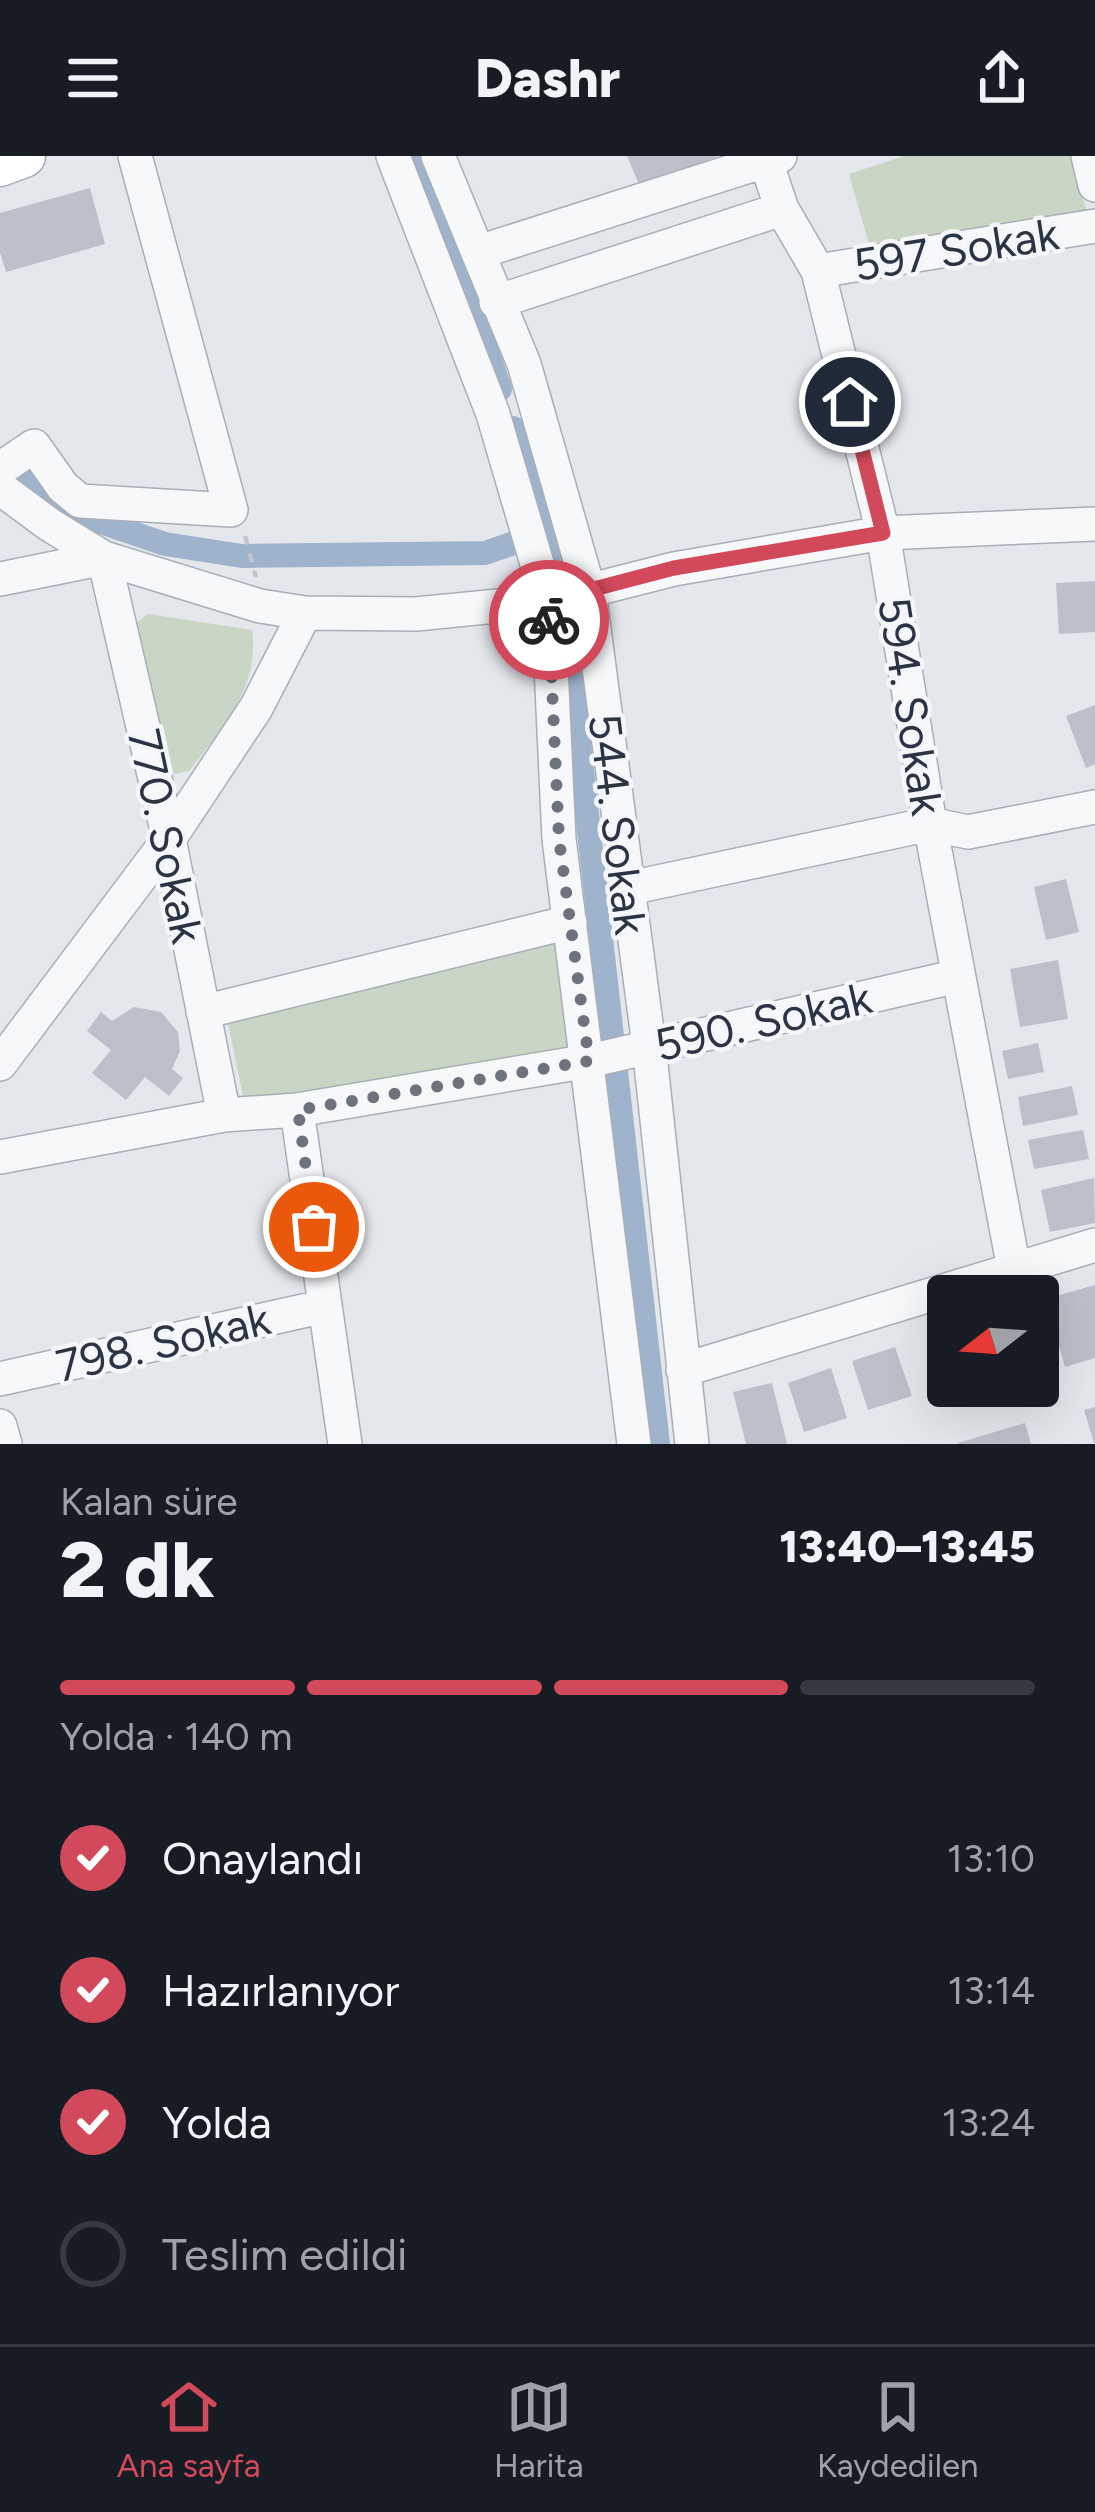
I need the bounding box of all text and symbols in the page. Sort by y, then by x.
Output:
icon: menu [60,45,126,111]
icon: share [969,45,1035,111]
text: Dashr [475,46,620,111]
street label: 597 Sokak [850,206,1062,292]
pin [799,351,901,453]
icon: home [817,369,883,435]
courier [489,560,609,680]
icon: bike [516,587,582,653]
street label: 594. Sokak [867,593,955,819]
street label: 544. Sokak [578,710,658,938]
street label: 770. Sokak [117,724,215,948]
street label: 590. Sokak [649,970,877,1072]
pin [263,1176,365,1278]
icon: bag [281,1194,347,1260]
north arrow [927,1275,1059,1407]
map controls [927,1275,1059,1407]
street label: 798. Sokak [51,1291,275,1393]
text: Kalan süre [60,1478,238,1525]
text: 13:40–13:45 [779,1519,1035,1573]
text: 2 dk [60,1523,215,1617]
text: Yolda · 140 m [60,1713,292,1760]
icon: check [60,1825,126,1891]
text: Onaylandı [162,1831,363,1885]
text: 13:10 [947,1835,1035,1882]
icon: check [60,1957,126,2023]
text: Hazırlanıyor [162,1963,399,2017]
text: 13:14 [947,1967,1035,2014]
icon: check [60,2089,126,2155]
text: Yolda [162,2095,272,2149]
text: 13:24 [942,2099,1035,2146]
text: Teslim edildi [162,2227,407,2281]
tab: Ana sayfa [117,2374,261,2485]
tab: Harita [494,2374,584,2485]
tab: Kaydedilen [817,2374,978,2485]

